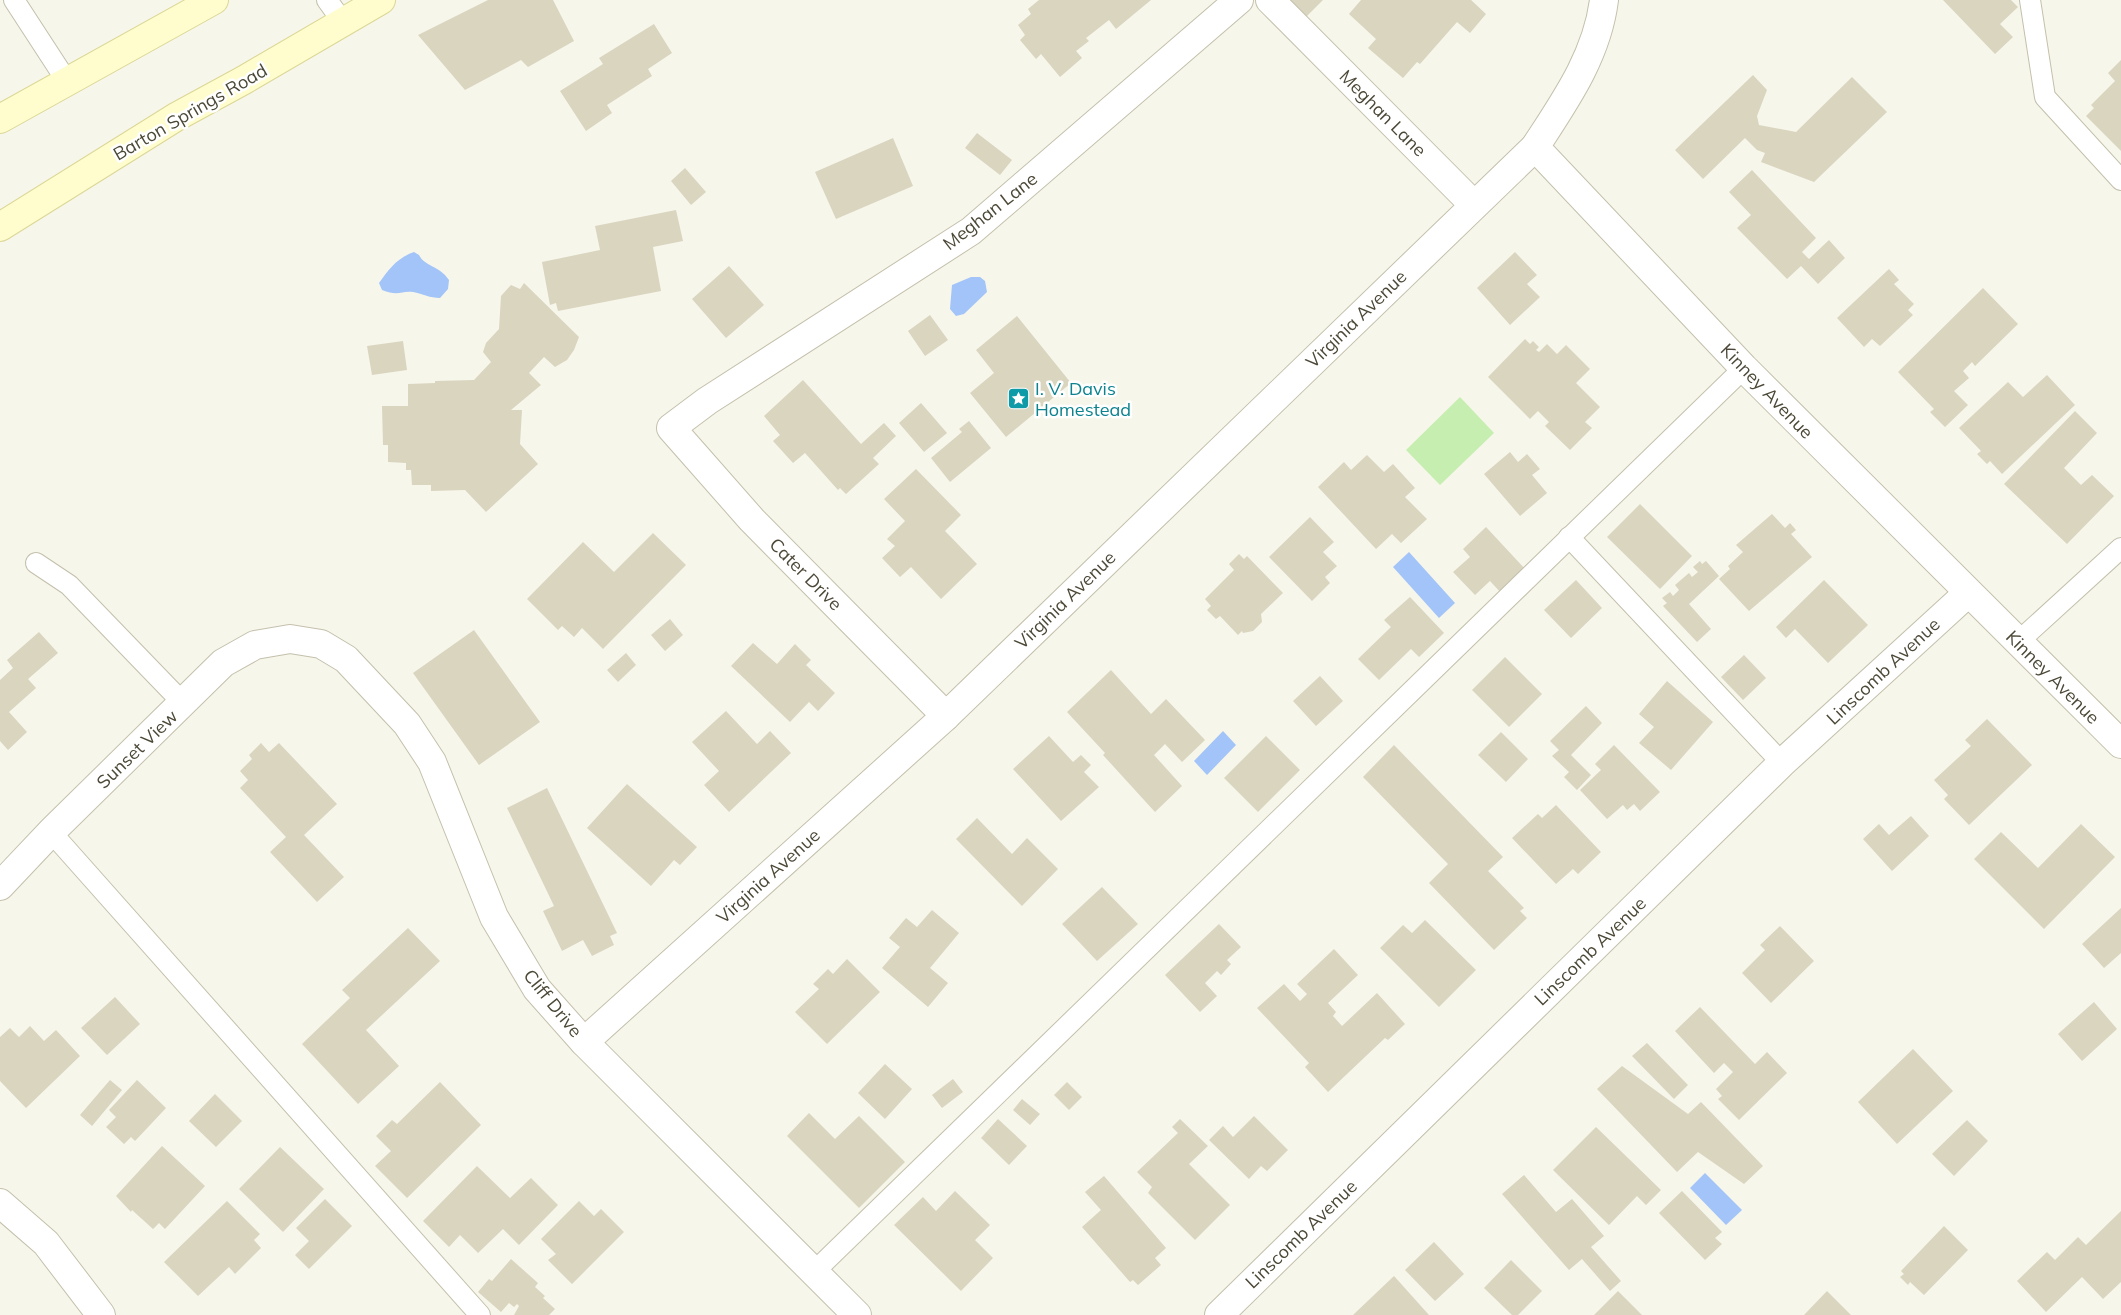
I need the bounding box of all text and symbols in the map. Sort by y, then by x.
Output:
street label: Barton Springs Road [109,59,271,165]
street label: Meghan Lane [1335,65,1431,161]
street label: Meghan Lane [938,167,1042,255]
street label: Virginia Avenue [1301,265,1411,373]
street label: Kinney Avenue [1716,339,1818,443]
place label: I. V. Davis Homestead [1035,377,1131,421]
place icon: I. V. Davis Homestead [1007,386,1031,410]
street label: Cater Drive [765,533,847,615]
street label: Virginia Avenue [1010,546,1120,654]
street label: Linscomb Avenue [1822,613,1944,729]
street label: Kinney Avenue [2001,625,2105,729]
street label: Sunset View [92,704,183,793]
street label: Virginia Avenue [711,823,825,929]
street label: Linscomb Avenue [1529,892,1651,1010]
street label: Cliff Drive [519,964,587,1042]
street label: Linscomb Avenue [1240,1175,1362,1293]

